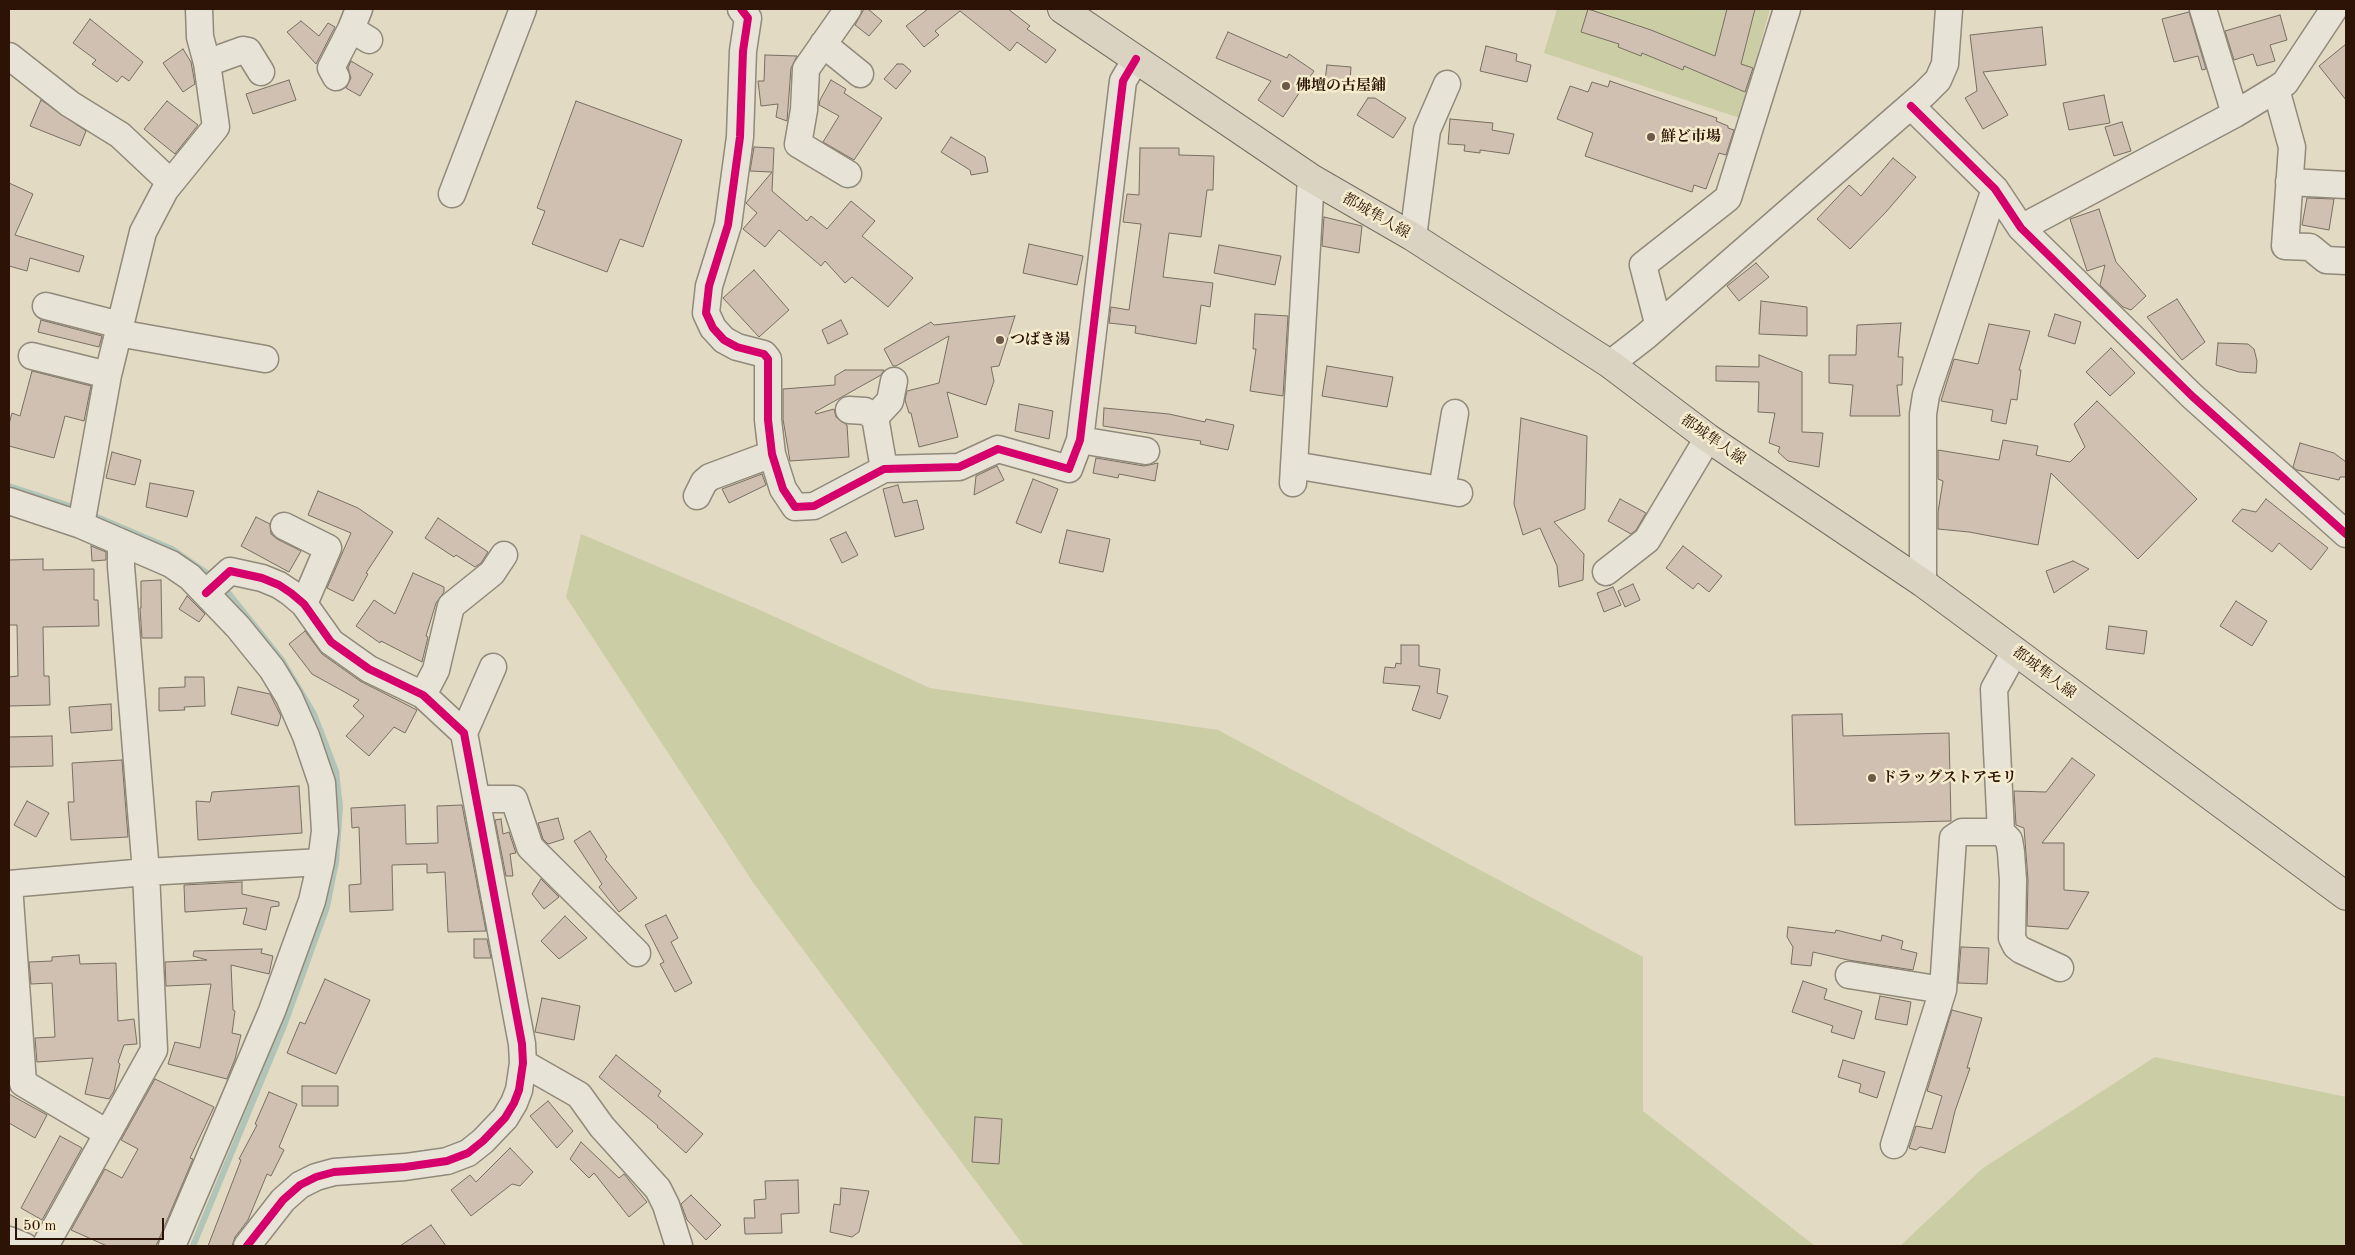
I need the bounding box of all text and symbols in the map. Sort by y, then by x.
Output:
place label: 佛壇の古屋鋪 [1296,77,1386,95]
marker: 佛壇の古屋鋪 [1280,80,1292,92]
place label: 鮮ど市場 [1661,128,1721,146]
marker: 鮮ど市場 [1645,131,1657,143]
street label: 都城隼人線 [1339,189,1413,243]
place label: つばき湯 [1010,331,1070,349]
marker: つばき湯 [994,334,1006,346]
street label: 都城隼人線 [1677,411,1749,469]
street label: 都城隼人線 [2009,643,2079,703]
place label: ドラッグストアモリ [1882,769,2017,787]
marker: ドラッグストアモリ [1866,772,1878,784]
scale bar [18,1208,166,1240]
text: 50 m [23,1219,57,1234]

